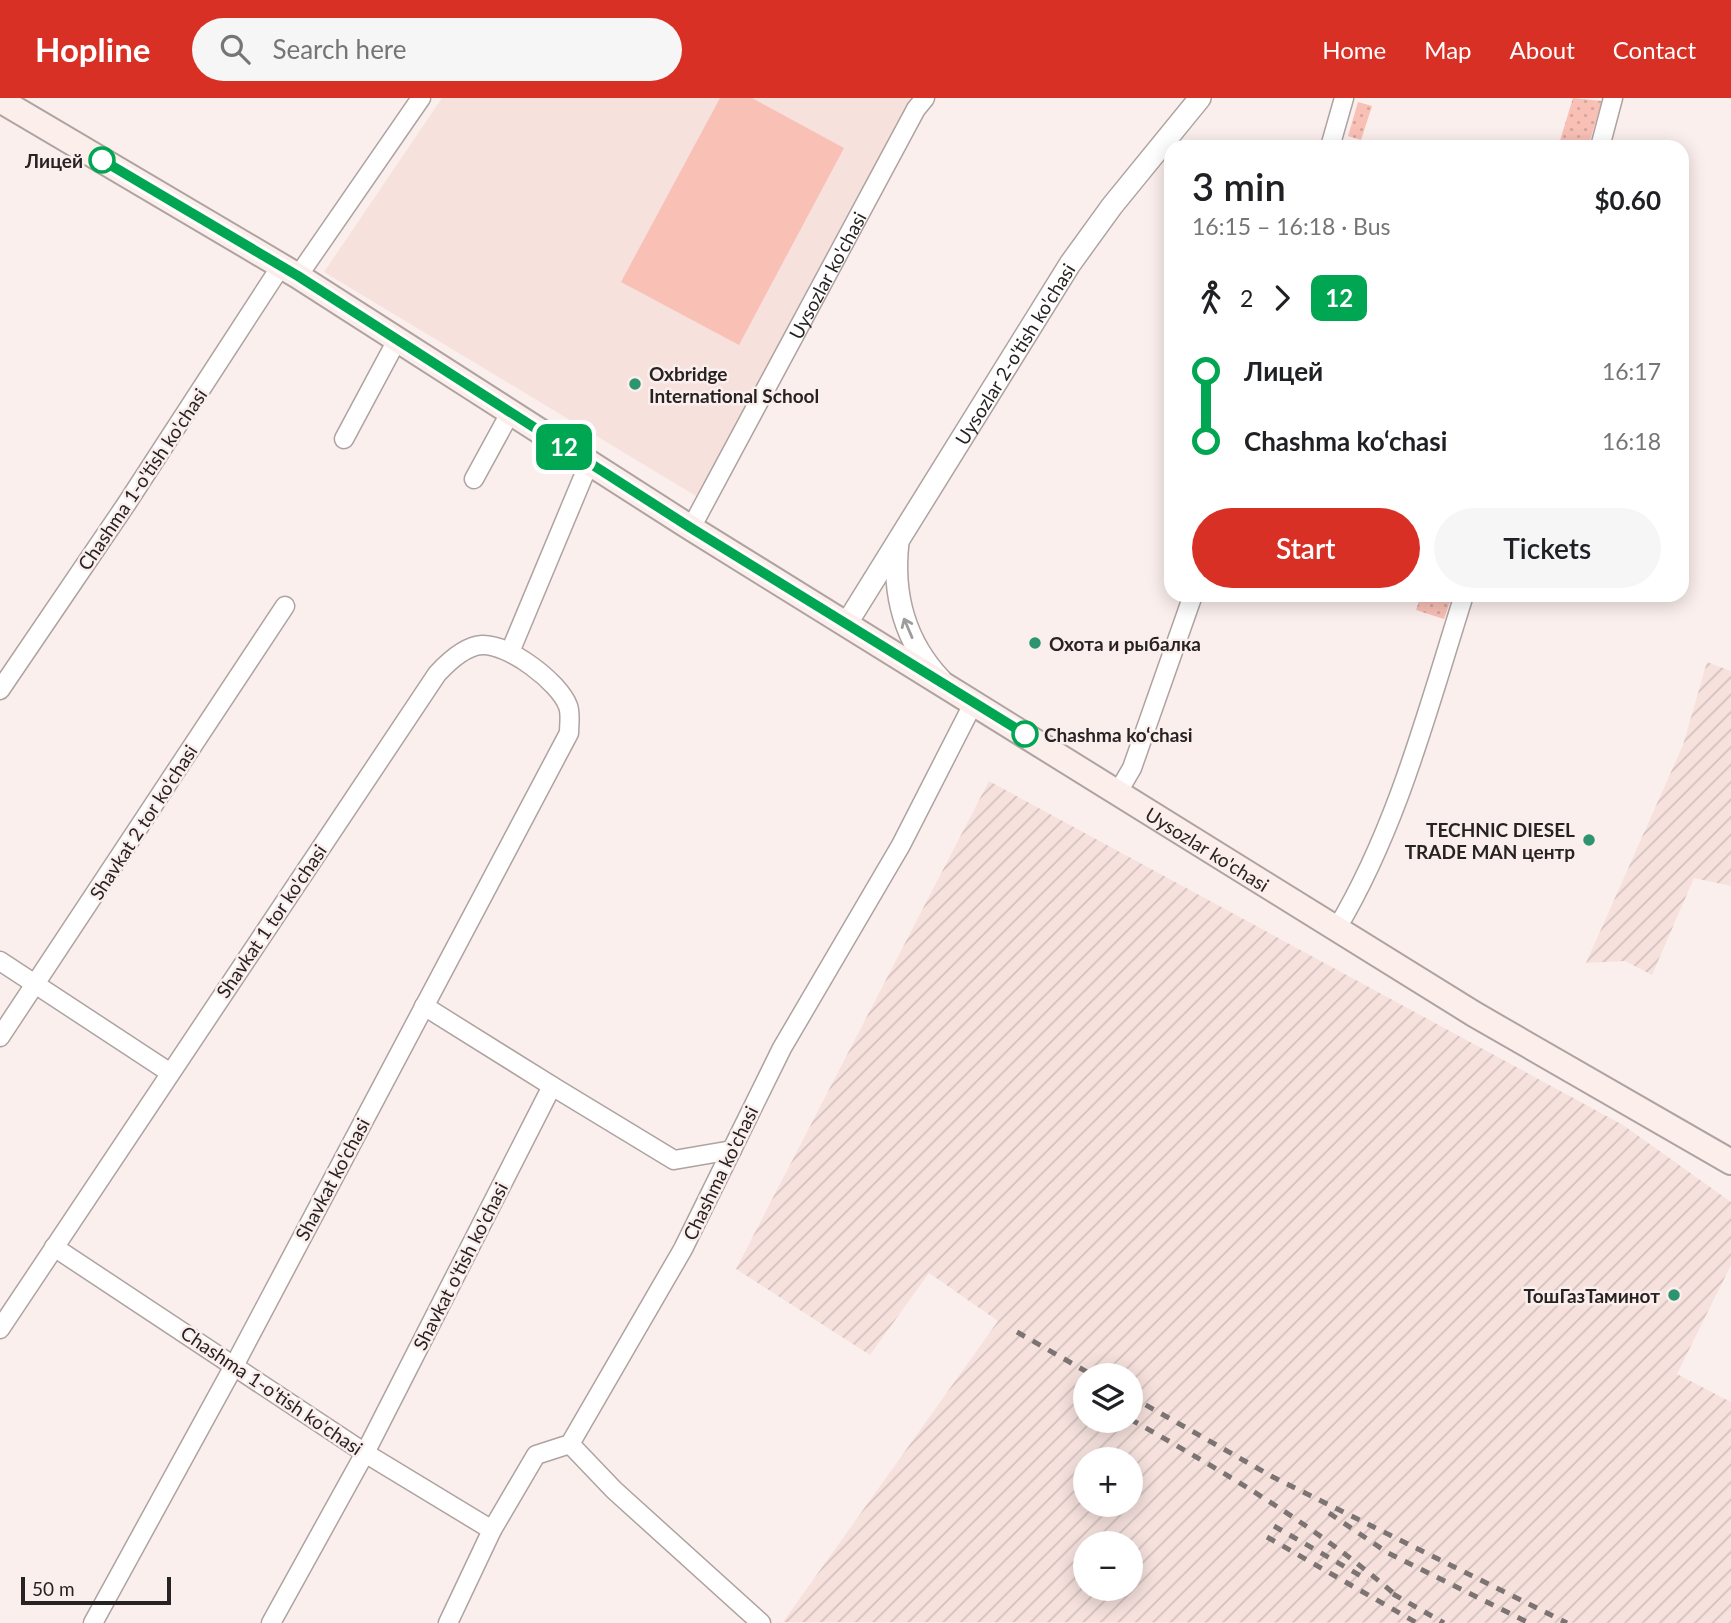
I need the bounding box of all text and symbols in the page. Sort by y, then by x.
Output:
search box [192,18,682,81]
text: Hopline [35,29,150,69]
icon: search [216,30,254,68]
text: Search here [272,33,407,65]
text: Home [1322,35,1386,64]
text: Map [1424,35,1472,64]
text: About [1510,35,1575,64]
text: Contact [1613,35,1696,64]
marker: Лицей [89,147,115,173]
place label: Лицей [24,149,83,172]
text: 3 min [1192,163,1286,209]
text: $0.60 [1595,184,1661,216]
street label: Uysozlar ko'chasi [783,208,870,343]
text: 16:15 – 16:18 · Bus [1192,212,1391,240]
street label: Uysozlar 2-o'tish ko'chasi [949,259,1079,449]
icon: walk [1192,279,1230,317]
icon: forward [1263,279,1301,317]
text: 12 [1325,283,1353,312]
text: 2 [1240,284,1253,312]
text: Лицей [1244,355,1323,387]
text: 16:17 [1602,357,1661,385]
place label: Oxbridge International School [649,362,819,407]
marker: Oxbridge International School [627,376,643,392]
street label: Chashma 1-o'tish ko'chasi [73,384,211,574]
line badge: 12 [532,424,596,470]
text: Chashma ko‘chasi [1244,425,1447,457]
text: 16:18 [1602,427,1661,455]
text: 12 [550,432,578,461]
button: Start [1192,508,1420,588]
button: Tickets [1434,508,1661,588]
one-way arrow [900,617,913,639]
place label: Охота и рыбалка [1049,632,1201,655]
marker: Охота и рыбалка [1027,635,1043,651]
marker: Chashma ko‘chasi [1012,721,1038,747]
place label: Chashma ko‘chasi [1044,723,1193,746]
street label: Shavkat 2 tor ko'chasi [84,740,202,904]
street label: Uysozlar ko'chasi [1142,802,1274,896]
place label: TECHNIC DIESEL TRADE MAN центр [1405,818,1575,863]
marker: TECHNIC DIESEL TRADE MAN центр [1581,832,1597,848]
street label: Shavkat 1 tor ko'chasi [211,840,331,1002]
street label: Chashma ko'chasi [678,1102,762,1244]
street label: Shavkat ko'chasi [290,1114,374,1244]
street label: Shavkat o'tish ko'chasi [408,1178,512,1354]
place label: ТошГазТаминот [1524,1284,1660,1307]
marker: ТошГазТаминот [1666,1287,1682,1303]
street label: Chashma 1-o'tish ko'chasi [177,1321,367,1459]
map controls [1073,1363,1143,1601]
button: layers [1073,1363,1143,1433]
button: + [1073,1447,1143,1517]
button: − [1073,1531,1143,1601]
scale bar [21,1574,172,1606]
text: 50 m [32,1577,75,1600]

